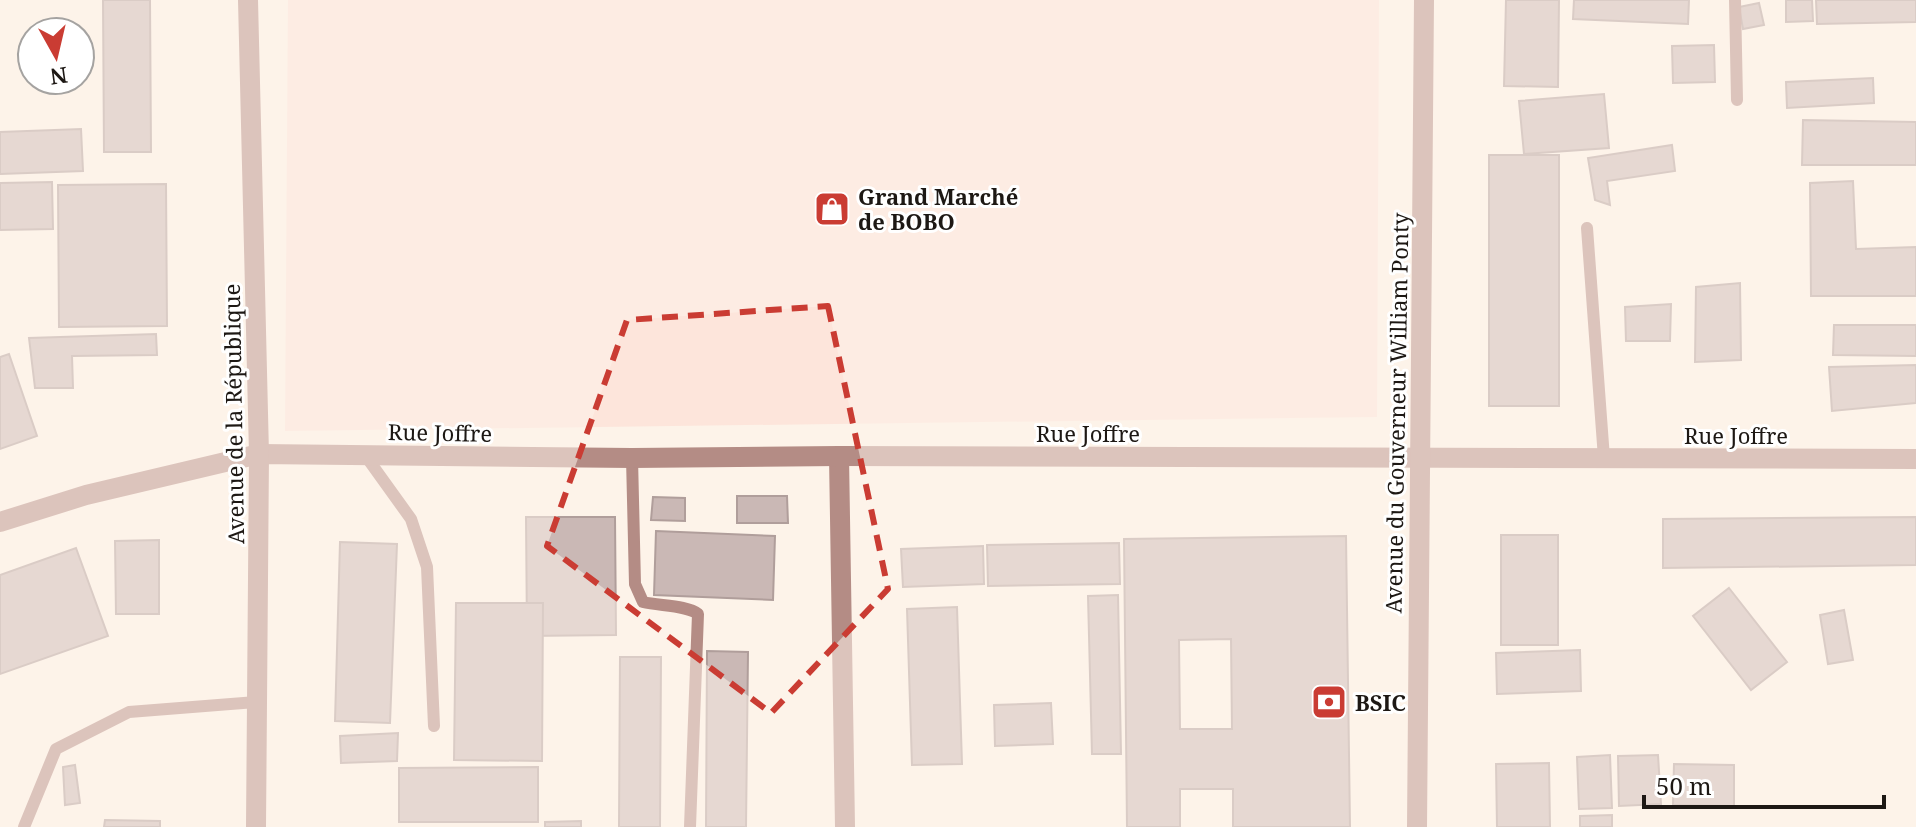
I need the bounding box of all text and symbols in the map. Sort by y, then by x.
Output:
north arrow [16,16,96,96]
text: N [48,61,70,93]
place label: Grand Marché de BOBO [858,181,1018,236]
shop icon: Grand Marché de BOBO [813,190,851,228]
street label: Avenue du Gouverneur William Ponty [1378,212,1415,614]
street label: Avenue de la République [216,283,250,545]
street label: Rue Joffre [388,416,492,448]
street label: Rue Joffre [1036,418,1140,448]
street label: Rue Joffre [1684,420,1788,450]
bank icon: BSIC [1310,683,1348,721]
place label: BSIC [1355,687,1406,717]
scale bar [1644,759,1884,809]
text: 50 m [1656,769,1712,802]

